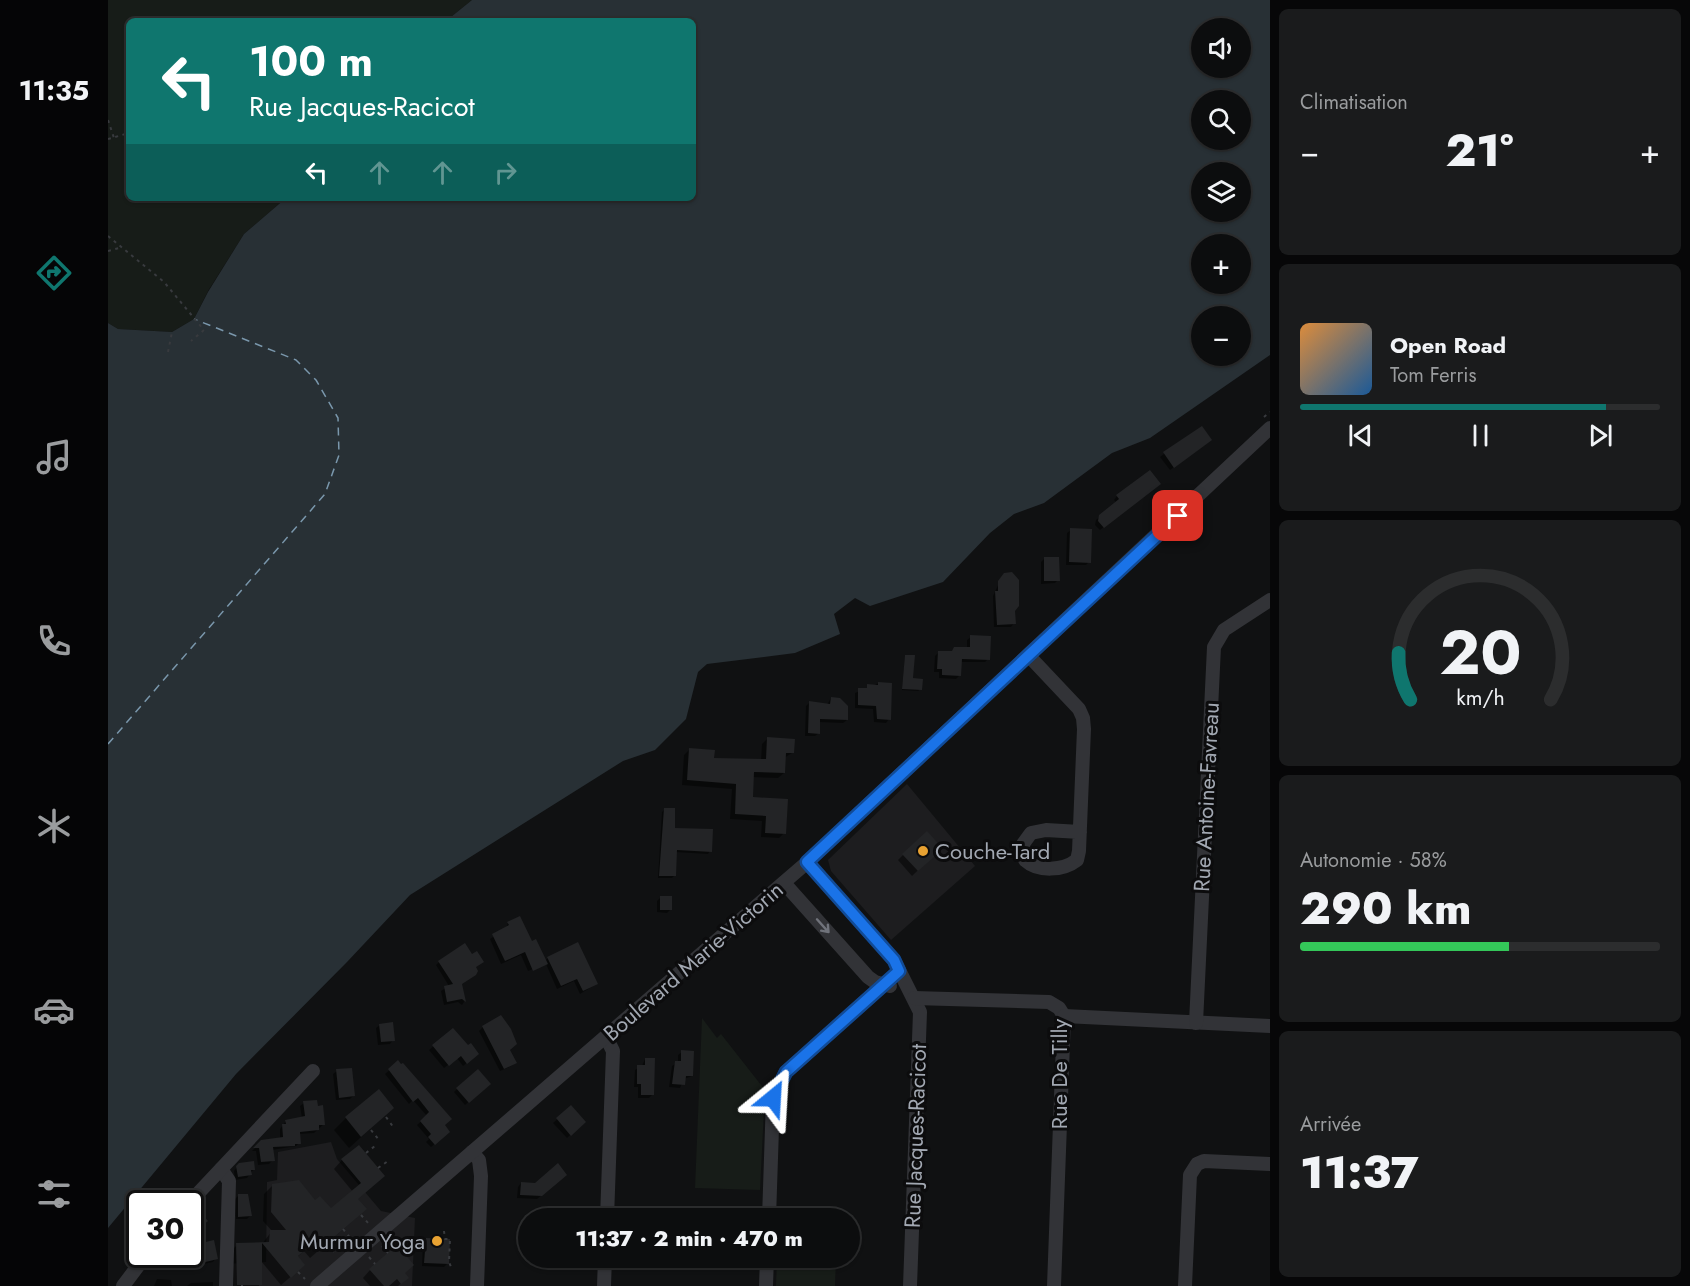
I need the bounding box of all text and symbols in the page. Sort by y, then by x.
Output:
map controls [1191,18,1251,366]
button: sound [1191,18,1251,78]
text: 100 m [249,31,373,92]
icon: left [150,42,228,120]
text: 11:35 [19,71,89,110]
text: Rue Jacques-Racicot [249,87,475,126]
text: Climatisation [1300,88,1408,117]
button: search [1191,90,1251,150]
text: 21° [1446,118,1514,183]
text: − [1300,128,1319,175]
text: + [1640,128,1660,175]
icon: left [300,156,333,189]
icon: ahead [363,156,396,189]
icon: ahead [426,156,459,189]
icon: right [489,156,522,189]
button: layers [1191,162,1251,222]
button: + [1191,234,1251,294]
icon: directions [33,252,75,294]
button: − [1191,306,1251,366]
text: Open Road [1390,329,1506,361]
text: Tom Ferris [1390,361,1477,390]
icon: previous [1344,419,1377,452]
icon: pause [1464,419,1497,452]
icon: next [1584,419,1617,452]
icon: music [33,436,75,478]
pin [1152,490,1203,541]
icon: arrive [1161,499,1194,532]
text: 20 [1439,607,1521,697]
icon: phone [33,620,75,662]
text: km/h [1456,682,1504,713]
street label: Rue Antoine-Favreau [1185,702,1227,892]
icon: climate [33,805,75,847]
place label: Couche-Tard [935,835,1050,867]
marker: Couche-Tard [916,844,930,858]
text: Autonomie · 58% [1300,846,1447,875]
street label: Boulevard Marie-Victorin [596,874,790,1048]
text: 290 km [1300,876,1471,941]
one-way arrow [816,918,830,933]
icon: car [33,989,75,1031]
street label: Rue De Tilly [1043,1018,1075,1129]
street label: Rue Jacques-Racicot [896,1043,934,1229]
position arrow [741,1066,805,1130]
text: Arrivée [1300,1110,1361,1139]
text: 11:37 [1300,1140,1419,1205]
icon: filters [33,1173,75,1215]
speed limit sign: 30 [126,1190,204,1268]
text: 11:37 · 2 min · 470 m [575,1222,803,1254]
place label: Murmur Yoga [300,1225,425,1257]
marker: Murmur Yoga [430,1234,444,1248]

